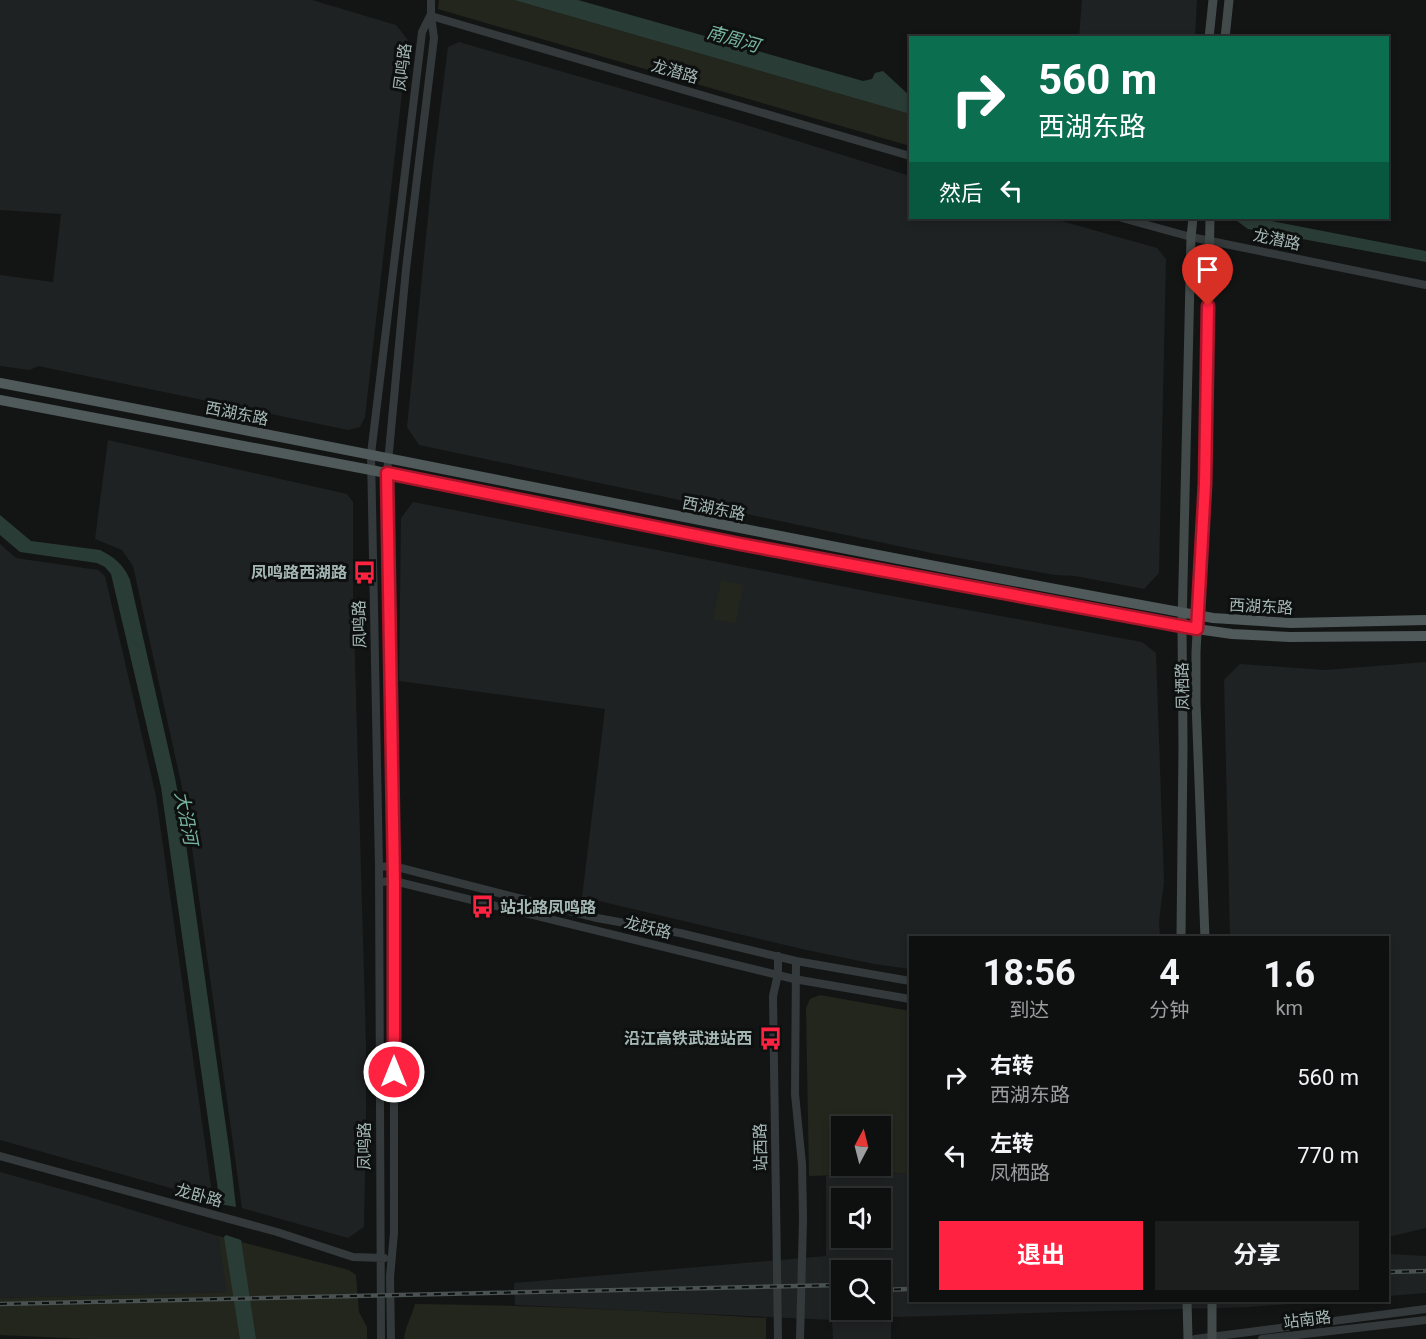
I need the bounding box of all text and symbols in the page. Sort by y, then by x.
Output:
water label: 南周河 [704,21,765,57]
street label: 凤鸣路 [390,42,415,92]
text: 560 m [1038,55,1157,104]
street label: 龙潜路 [649,56,701,87]
icon: right [939,60,1017,138]
text: 西湖东路 [1038,111,1146,143]
icon: left [995,174,1028,207]
text: 然后 [939,181,983,206]
street label: 龙潜路 [1251,225,1302,254]
pin [1182,244,1233,306]
icon: arrive [1191,253,1224,286]
street label: 西湖东路 [204,398,270,429]
street label: 西湖东路 [681,493,747,524]
bus stop icon: 凤鸣路西湖路 [352,559,378,585]
place label: 凤鸣路西湖路 [251,563,347,582]
street label: 西湖东路 [1229,595,1293,618]
street label: 凤鸣路 [350,600,369,648]
street label: 凤栖路 [1173,662,1192,710]
water label: 大沿河 [171,789,203,849]
bus stop icon: 站北路凤鸣路 [469,894,495,920]
place label: 站北路凤鸣路 [500,898,596,917]
street label: 龙跃路 [622,912,673,943]
text: 18:56 [983,952,1076,994]
text: 4 [1159,952,1180,994]
text: 1.6 [1263,954,1315,996]
text: km [1275,996,1303,1020]
text: 到达 [1009,998,1049,1022]
text: 分钟 [1149,998,1189,1022]
bus stop icon: 沿江高铁武进站西 [757,1025,783,1051]
place label: 沿江高铁武进站西 [624,1029,752,1048]
position arrow [362,1040,426,1104]
text: 右转 [990,1053,1034,1078]
icon: right [939,1061,972,1094]
text: 560 m [1297,1065,1359,1090]
text: 西湖东路 [990,1083,1070,1107]
north arrow [831,1116,891,1176]
map controls [831,1116,891,1320]
street label: 凤鸣路 [355,1122,374,1170]
street label: 站西路 [751,1123,770,1171]
text: 左转 [990,1131,1034,1156]
icon: left [939,1139,972,1172]
text: 770 m [1297,1143,1359,1168]
text: 凤栖路 [990,1161,1050,1185]
street label: 龙卧路 [173,1180,225,1211]
button: sound [831,1188,891,1248]
button: 退出 [939,1221,1143,1290]
button: 分享 [1155,1221,1359,1290]
button: search [831,1260,891,1320]
street label: 站南路 [1282,1307,1332,1332]

